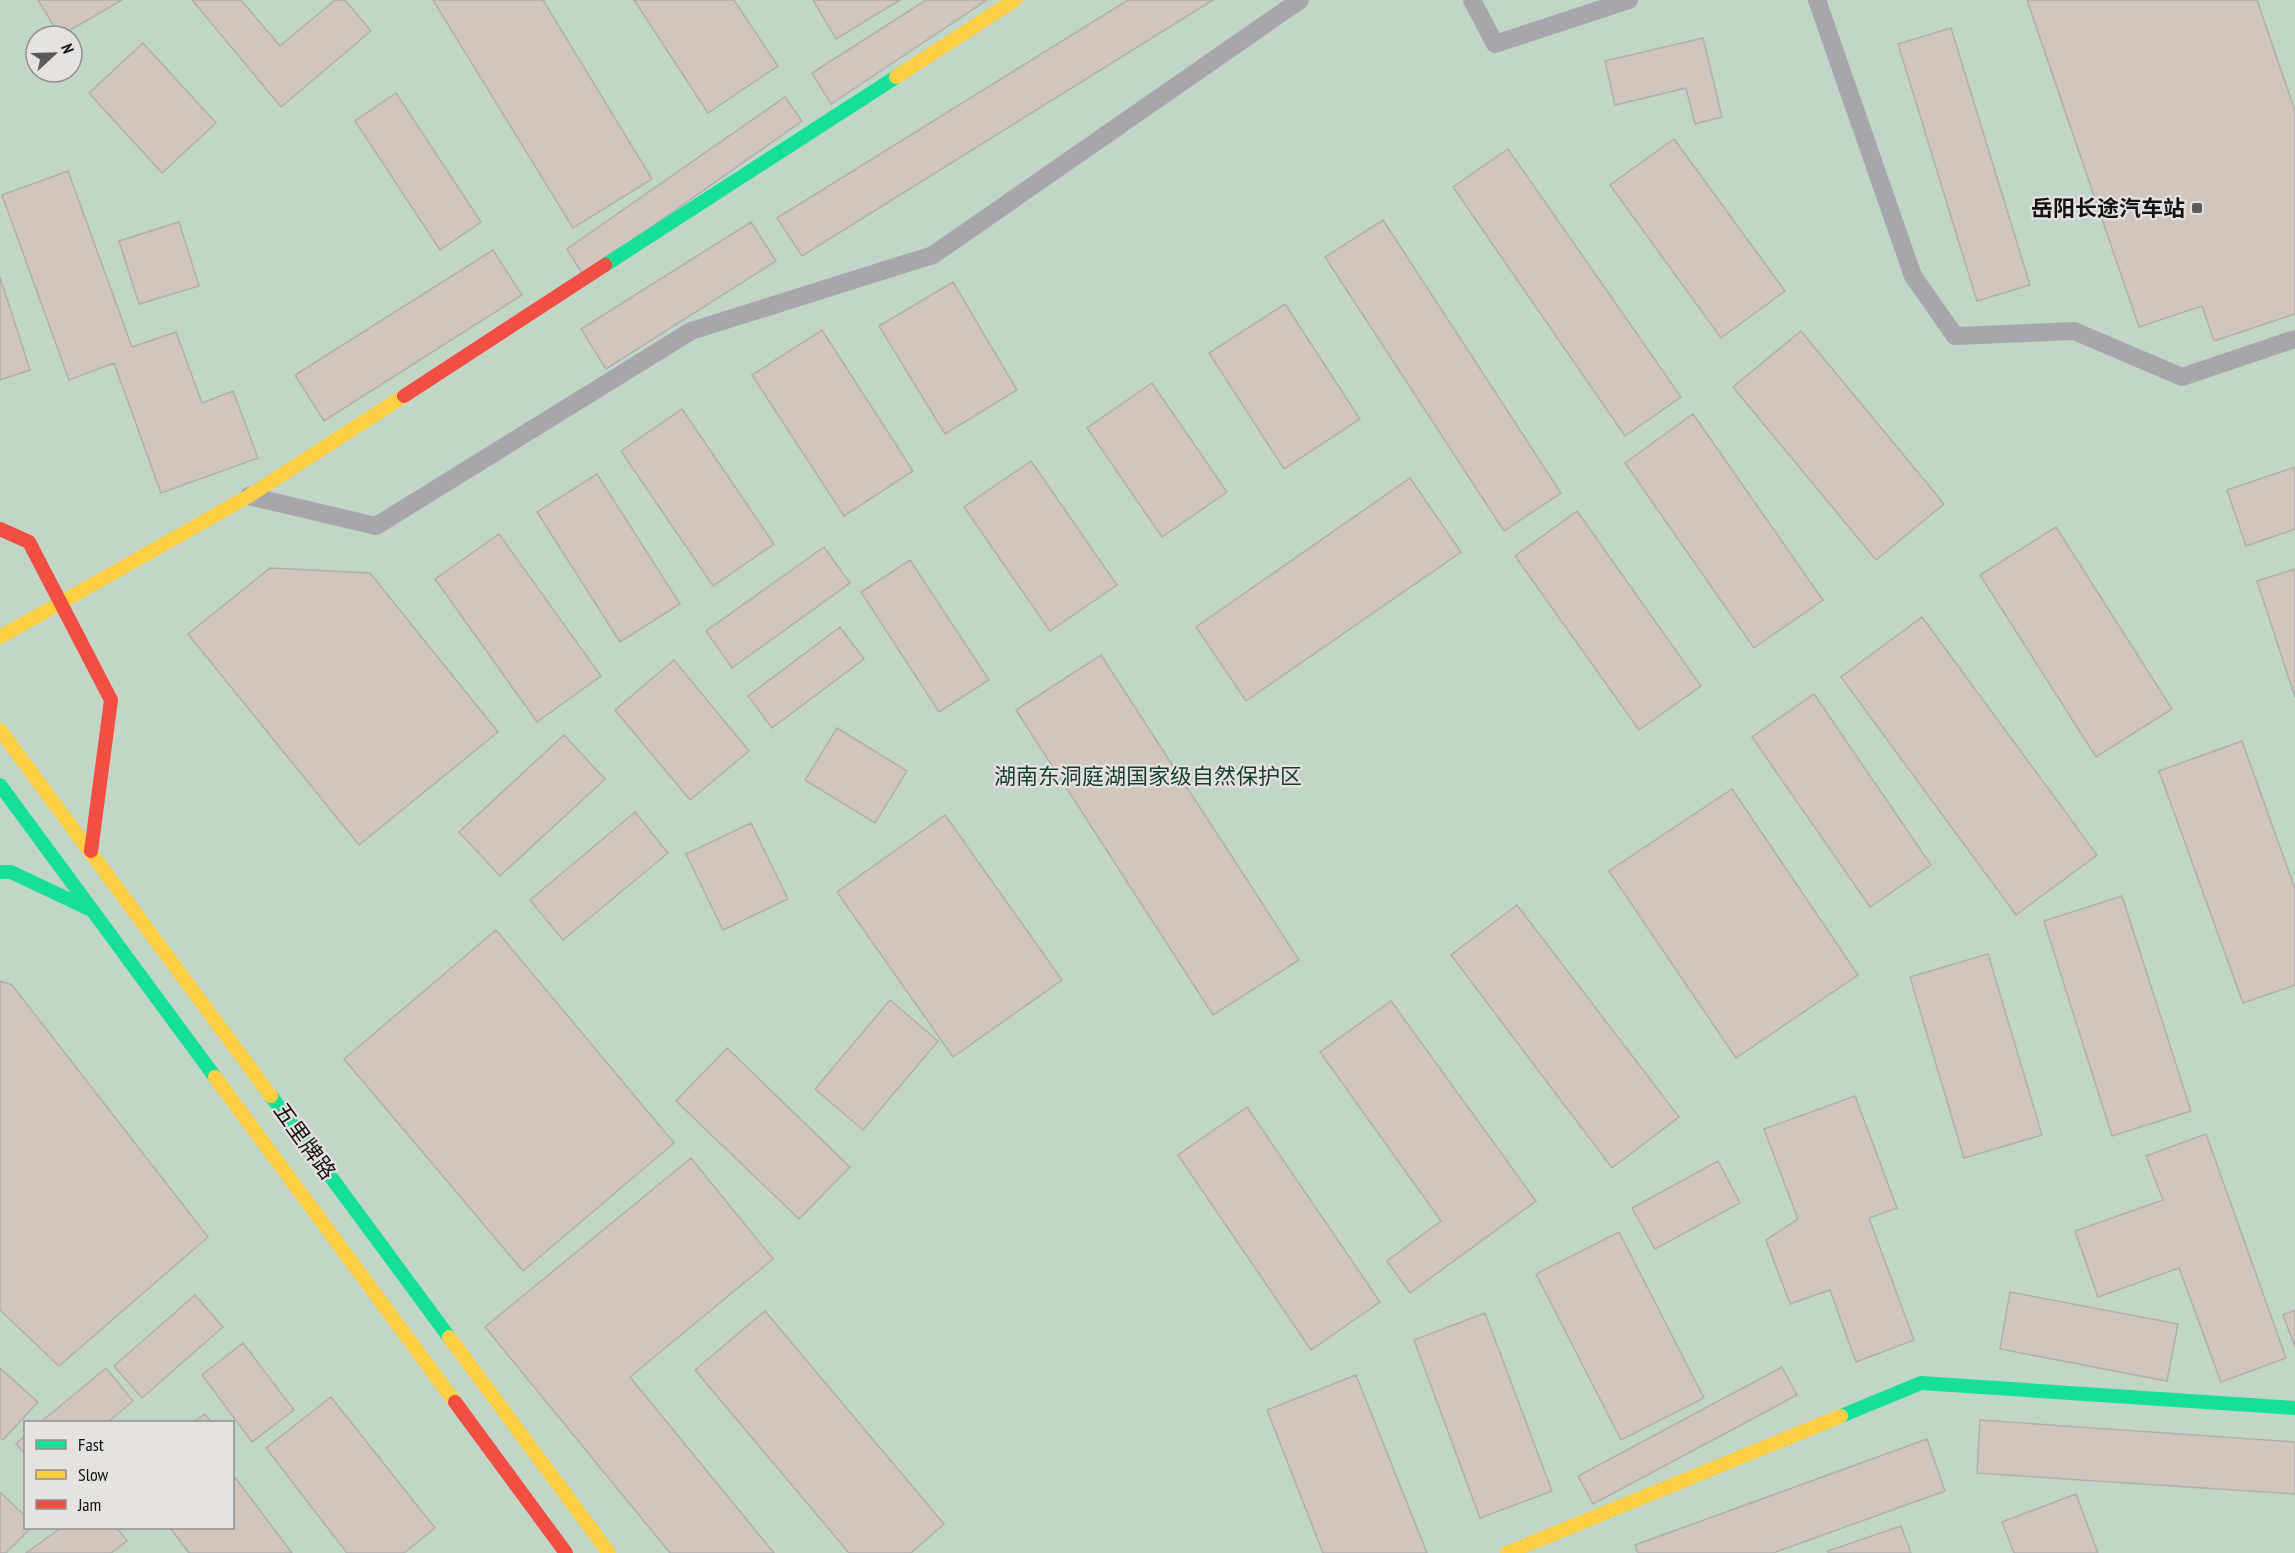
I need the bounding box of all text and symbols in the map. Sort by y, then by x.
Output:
north arrow [24,24,84,84]
text: N [57,41,79,56]
place label: 岳阳长途汽车站 [2031,194,2185,222]
marker: 岳阳长途汽车站 [2190,201,2204,215]
park label: 湖南东洞庭湖国家级自然保护区 [994,762,1302,790]
street label: 五里牌路 [268,1097,342,1185]
legend [24,1421,234,1529]
text: Fast [78,1433,104,1456]
text: Slow [78,1463,109,1486]
text: Jam [77,1493,101,1516]

